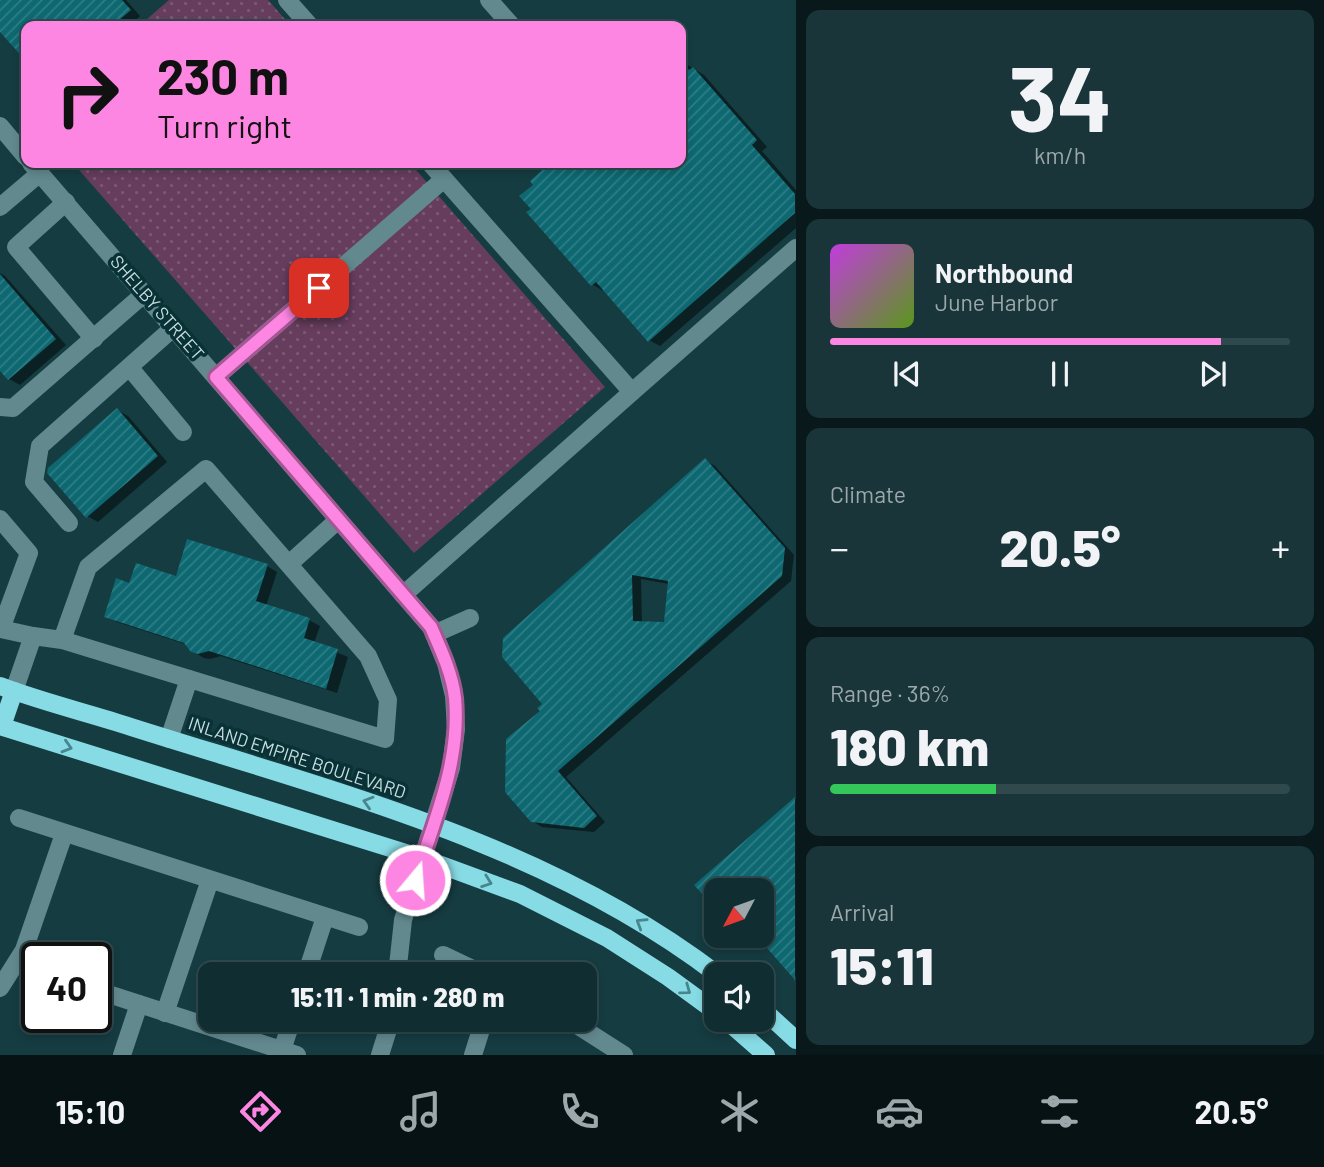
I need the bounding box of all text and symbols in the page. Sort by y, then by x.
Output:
text: 34 [1008,41,1112,150]
text: 230 m [157,46,289,105]
icon: right [42,49,133,140]
text: Turn right [157,106,292,144]
text: km/h [1034,141,1086,169]
street label: SHELBY STREET [106,250,209,364]
text: Northbound [935,257,1073,288]
pin [289,258,349,318]
icon: arrive [300,269,338,307]
text: June Harbor [935,288,1058,316]
icon: previous [888,355,926,393]
icon: pause [1041,355,1079,393]
icon: next [1194,355,1232,393]
text: Climate [830,480,906,508]
text: 20.5° [999,515,1121,577]
text: − [830,524,849,570]
text: + [1271,524,1290,570]
text: Range · 36% [830,679,950,707]
street label: INLAND EMPIRE BOULEVARD [186,711,409,803]
text: 180 km [830,714,989,776]
one-way arrow [61,738,73,753]
one-way arrow [363,795,375,810]
position arrow [378,843,452,917]
one-way arrow [480,873,492,887]
north arrow [704,878,774,948]
map controls [704,878,774,1032]
text: Arrival [830,898,894,926]
one-way arrow [636,919,649,932]
text: 15:11 [830,933,934,995]
speed limit sign: 40 [21,942,112,1033]
button: sound [704,962,774,1032]
text: 15:11 · 1 min · 280 m [291,981,504,1012]
one-way arrow [678,982,690,994]
icon: directions [236,1087,285,1136]
icon: music [396,1087,445,1136]
icon: phone [555,1087,604,1136]
icon: climate [715,1087,764,1136]
icon: car [875,1087,924,1136]
icon: filters [1035,1087,1084,1136]
text: 15:10 [55,1092,125,1130]
text: 20.5° [1194,1092,1269,1130]

